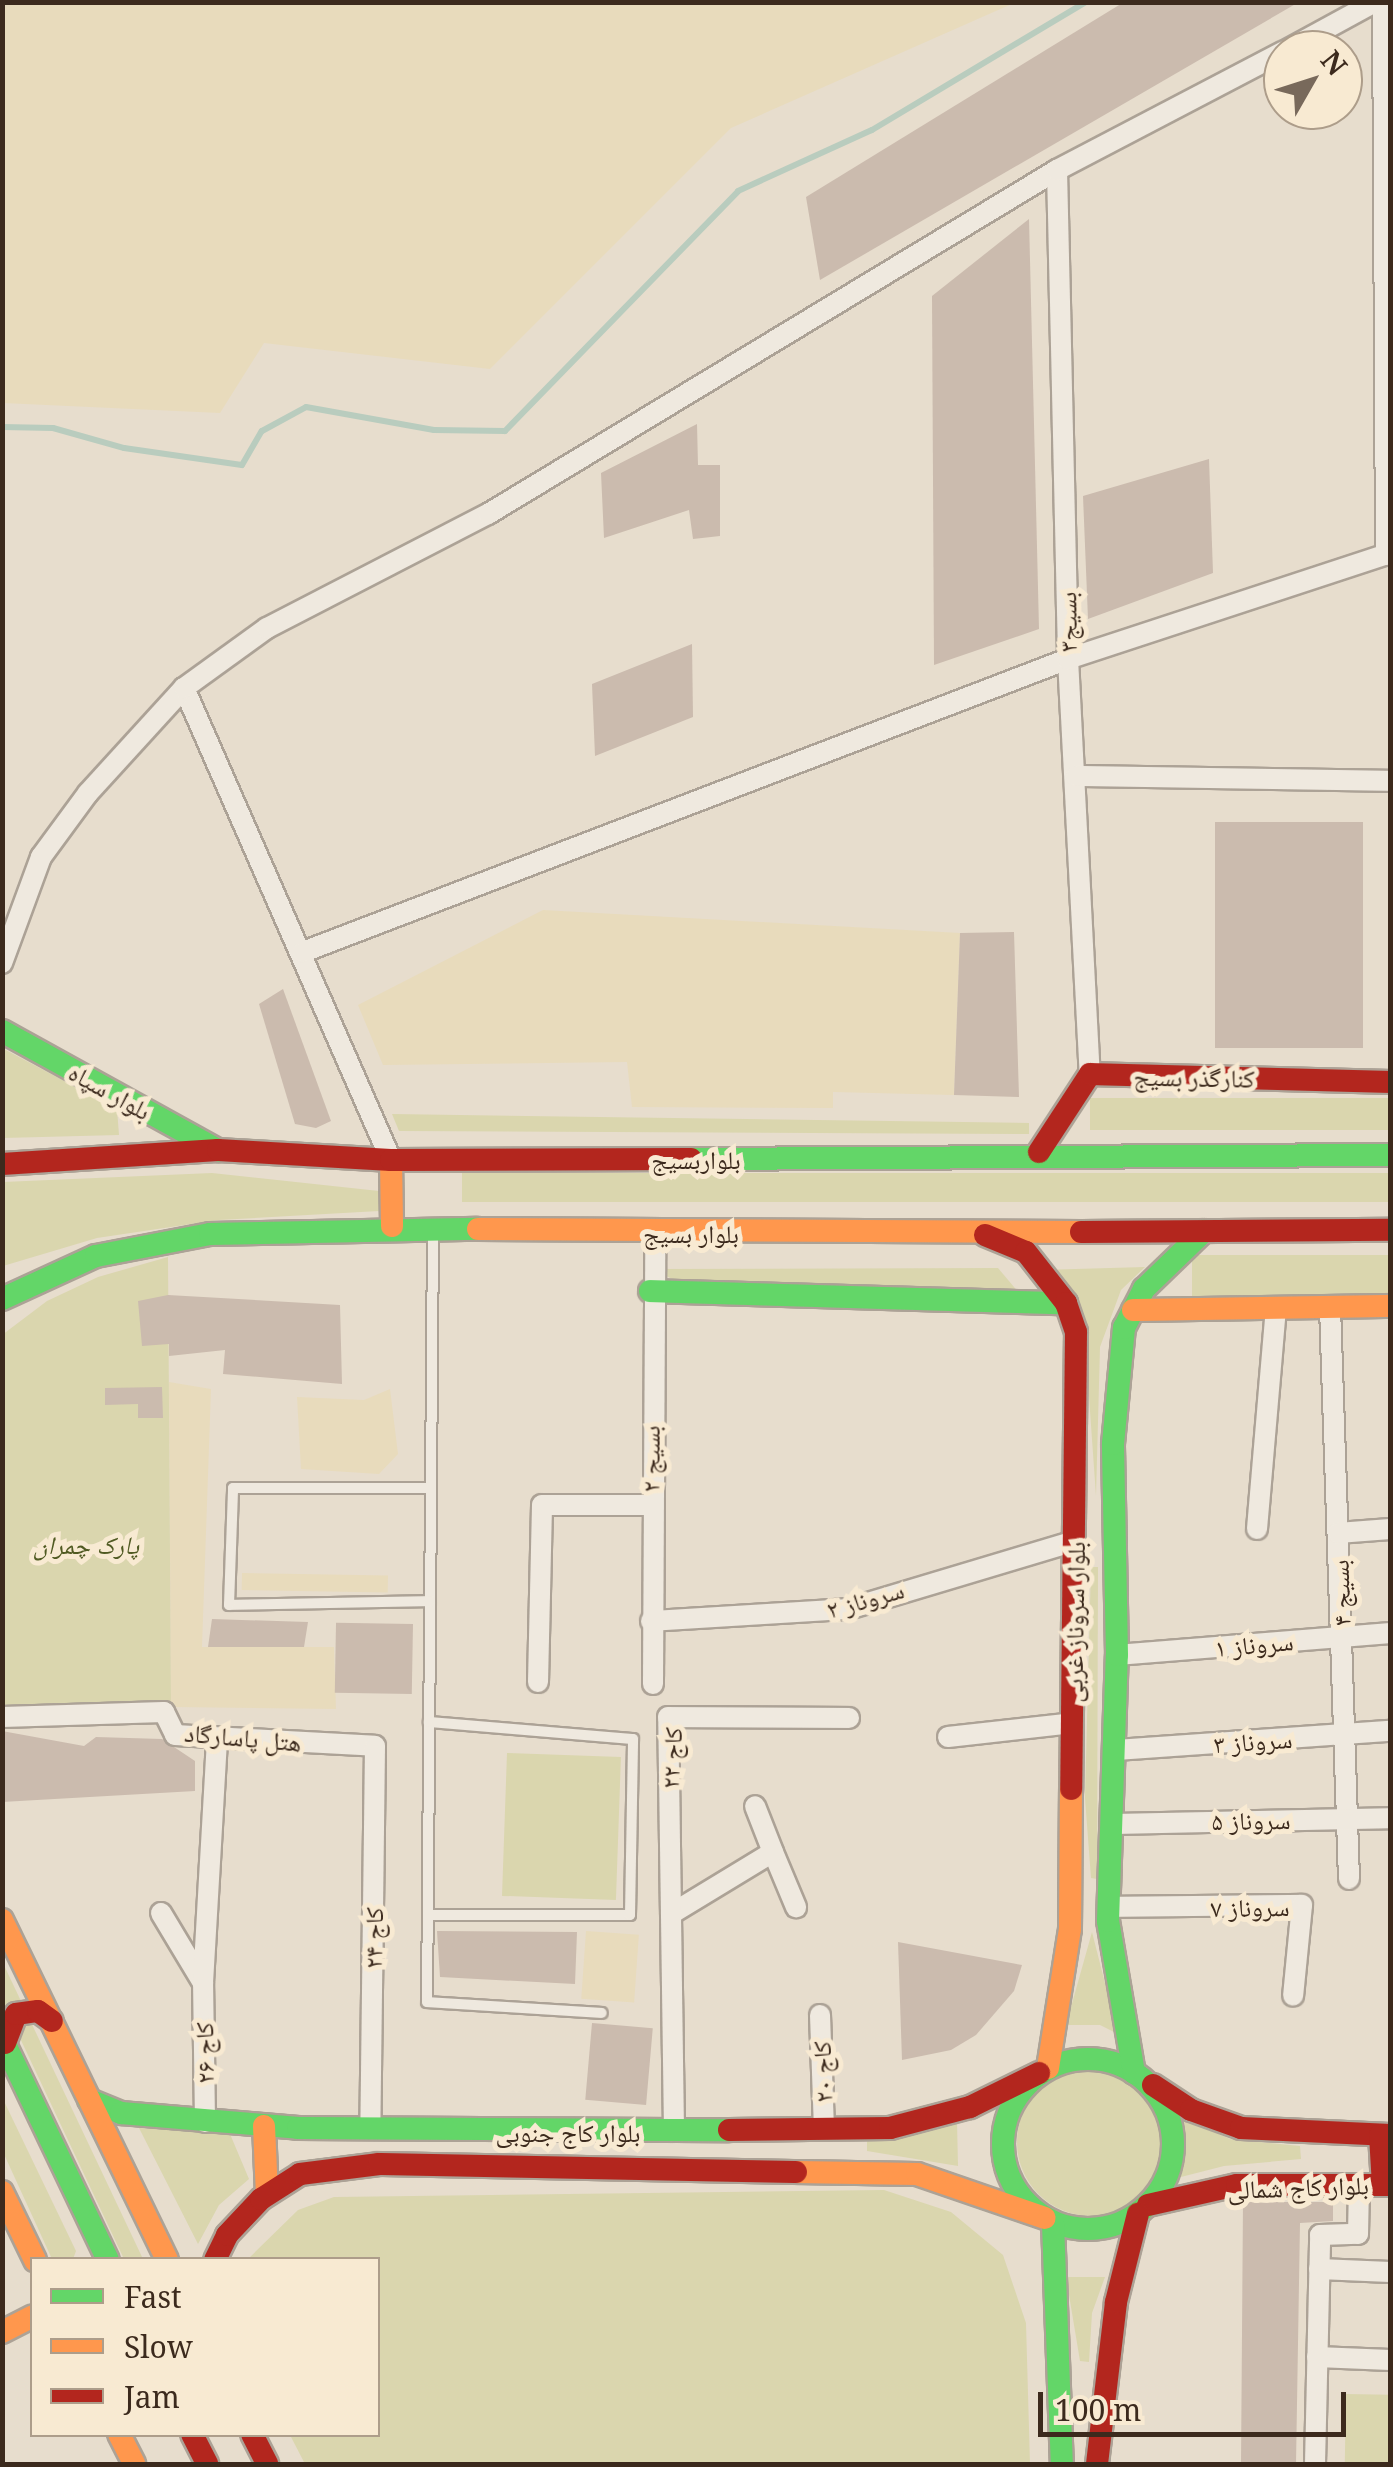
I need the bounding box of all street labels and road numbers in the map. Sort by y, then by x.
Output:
street label: بسیج۳ [1051,592,1083,652]
street label: بلوار سپاه [64,1056,156,1126]
street label: کنارگذر بسیج [1133,1061,1255,1093]
street label: بلواربسیج [651,1144,741,1174]
street label: بلوار بسیج [643,1218,739,1248]
street label: بسیج ۲ [635,1426,665,1492]
street label: بلوار سروناز غربی [1058,1541,1090,1703]
street label: بسیج ۴ [1324,1559,1356,1627]
street label: سروناز ۲ [823,1574,907,1624]
street label: سروناز ۱ [1213,1626,1295,1662]
street label: هتل پاسارگاد [183,1717,303,1757]
street label: سروناز ۳ [1213,1723,1293,1759]
street label: کاج ۲۲ [654,1726,688,1790]
street label: سروناز ۵ [1211,1804,1291,1836]
street label: سروناز ۷ [1210,1891,1290,1923]
street label: کاج ۲۴ [357,1907,389,1969]
street label: کاج ۲۶ [188,2022,220,2084]
street label: کاج ۲۰ [806,2041,838,2103]
street label: بلوار کاج جنوبی [496,2117,640,2147]
street label: بلوار کاج شمالی [1227,2170,1369,2204]

